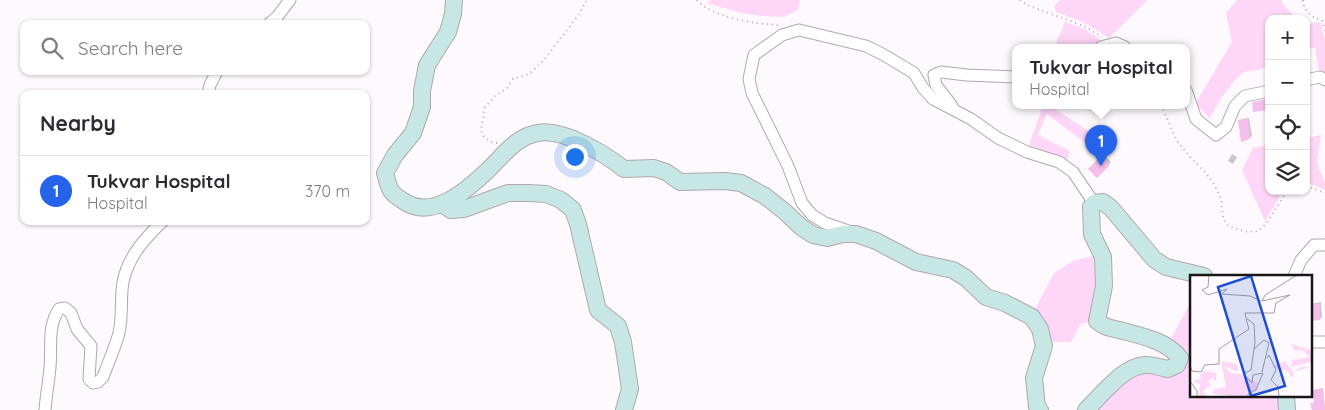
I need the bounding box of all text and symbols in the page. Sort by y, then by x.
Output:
map controls [1265,15,1310,195]
button: + [1265,15,1310,60]
search box [20,20,370,75]
icon: search [38,34,66,62]
text: Search here [78,36,183,60]
popup [1012,44,1190,109]
text: Tukvar Hospital [1029,55,1173,79]
button: − [1265,60,1310,105]
text: Hospital [1029,79,1090,99]
button: locate [1265,105,1310,150]
text: Nearby [40,110,116,136]
pin: 1 [1085,125,1117,166]
your location [562,144,588,170]
button: layers [1265,150,1310,195]
text: Tukvar Hospital [87,169,231,193]
text: 1 [53,181,59,201]
text: 370 m [305,181,350,201]
text: Hospital [87,193,148,213]
inset map [1190,275,1312,398]

